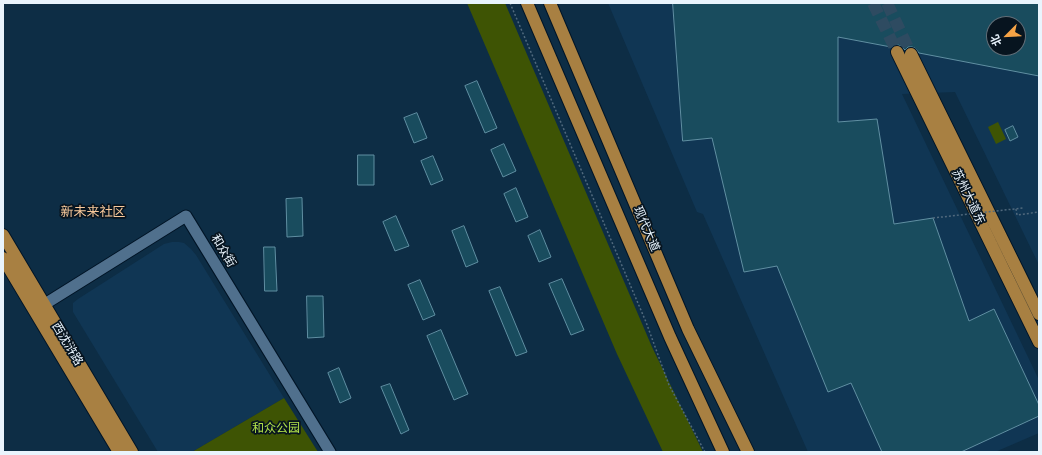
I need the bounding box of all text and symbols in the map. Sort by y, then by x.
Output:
north arrow [986,16,1026,56]
text: 北 [988,33,1004,48]
street label: 苏州大道东 [948,167,988,227]
district label: 新未来社区 [61,204,125,220]
street label: 现代大道 [630,204,662,254]
street label: 和众街 [208,232,238,270]
street label: 西沈浒路 [48,320,86,368]
park label: 和众公园 [252,422,300,436]

